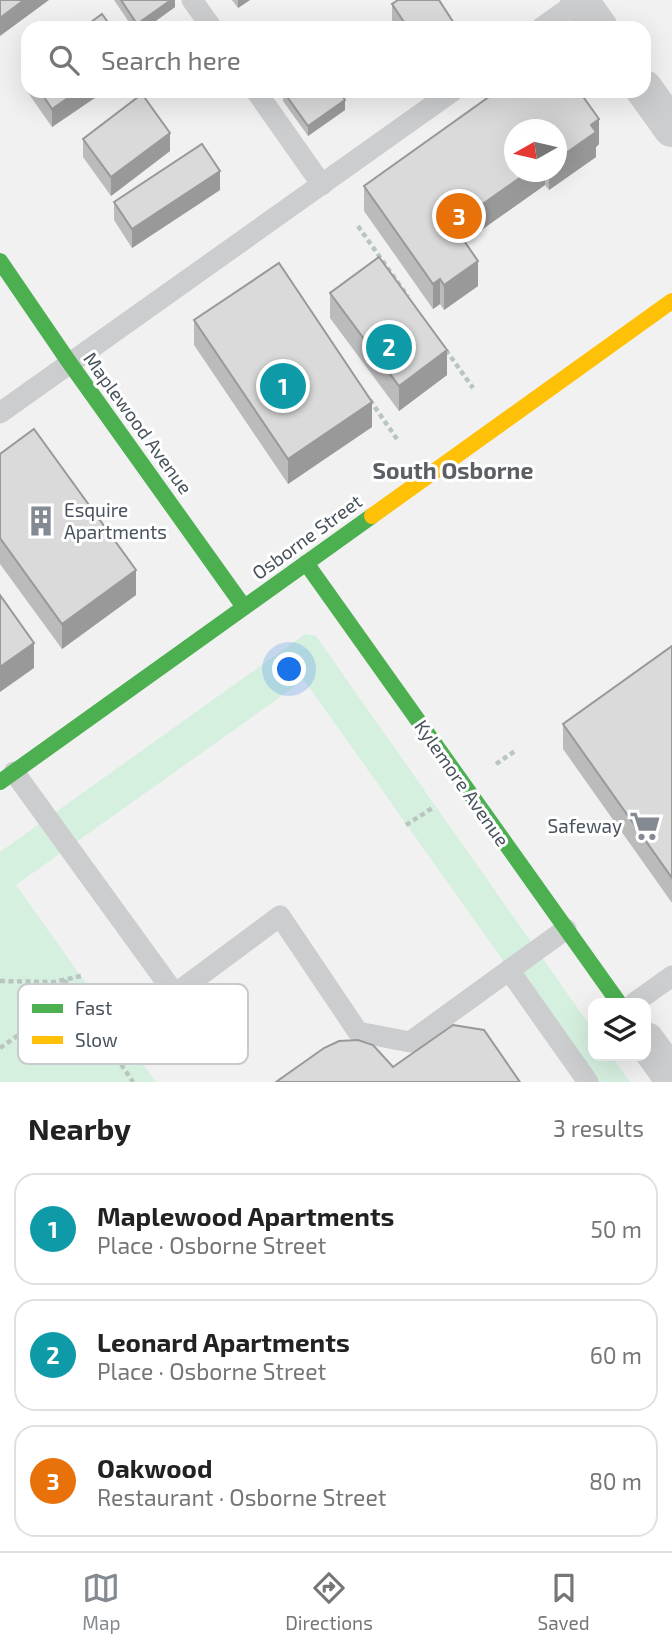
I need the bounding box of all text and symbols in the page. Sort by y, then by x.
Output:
search box [21,21,651,98]
icon: search [45,41,83,79]
text: Search here [101,44,241,75]
north arrow [504,119,567,182]
pin: 3 [436,190,482,242]
pin: 2 [366,321,412,373]
street label: Maplewood Avenue [79,347,198,498]
pin: 1 [260,360,306,412]
district label: South Osborne [373,456,533,484]
street label: Osborne Street [247,489,366,584]
place label: Esquire Apartments [64,498,167,543]
building icon: Esquire Apartments [24,504,58,538]
your location [272,652,306,686]
street label: Kylemore Avenue [410,715,515,850]
supermarket icon: Safeway [628,809,662,843]
place label: Safeway [548,814,622,837]
legend [18,984,248,1064]
text: Fast [75,996,112,1019]
map controls [588,998,651,1061]
button: layers [588,998,651,1061]
text: Slow [75,1028,118,1051]
text: Nearby [28,1110,131,1146]
text: 3 results [553,1114,644,1142]
text: Maplewood Apartments [97,1200,394,1231]
text: 1 [48,1215,58,1243]
text: 50 m [591,1215,642,1243]
text: Place · Osborne Street [97,1231,326,1259]
text: Leonard Apartments [97,1326,350,1357]
text: 2 [46,1341,60,1369]
text: 60 m [590,1341,642,1369]
text: Place · Osborne Street [97,1357,326,1385]
text: Oakwood [97,1452,212,1483]
text: 3 [46,1467,60,1495]
text: 80 m [589,1467,642,1495]
text: Restaurant · Osborne Street [97,1483,387,1511]
tab: Map [82,1569,120,1634]
tab: Directions [285,1569,373,1634]
tab: Saved [537,1569,590,1634]

